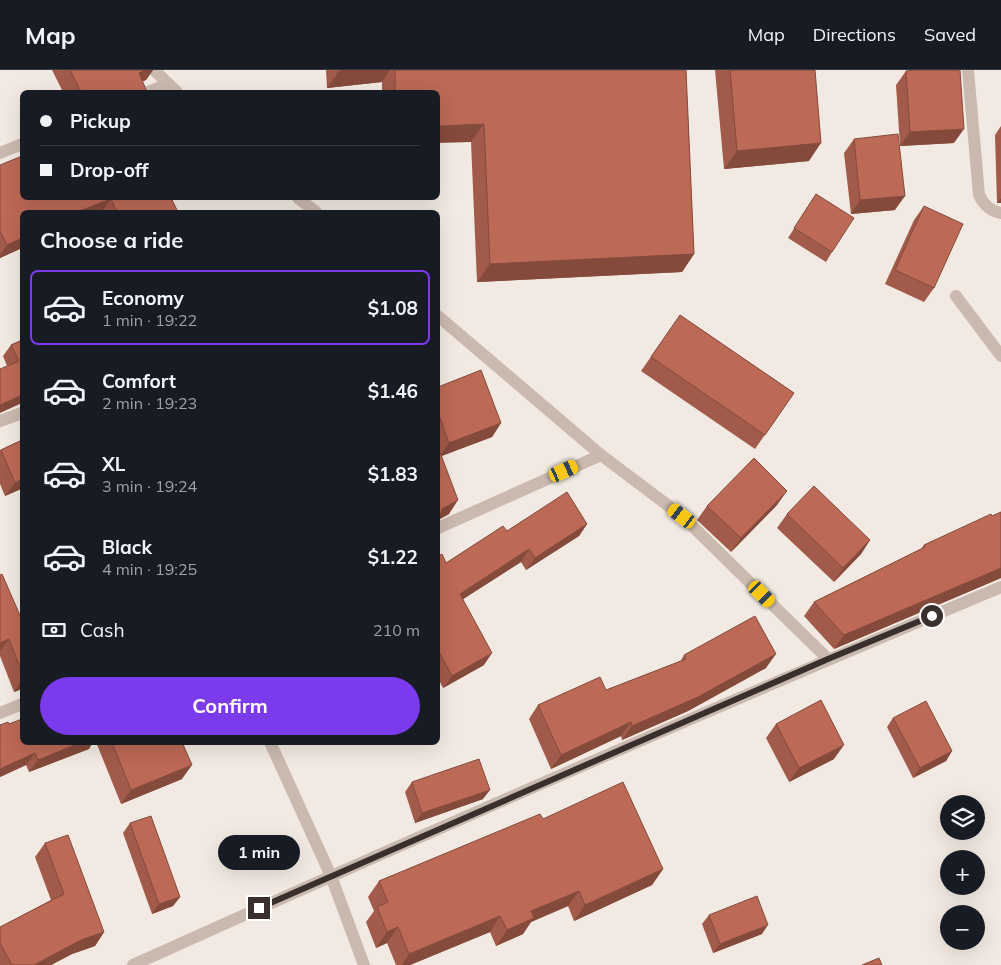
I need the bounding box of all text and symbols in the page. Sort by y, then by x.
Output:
text: Map [25,20,76,50]
text: Map [748,23,785,46]
text: Directions [813,23,896,46]
text: Saved [924,23,976,46]
text: Pickup [70,109,131,133]
text: Drop-off [70,158,148,182]
text: Choose a ride [40,226,183,254]
icon: car [42,285,87,330]
text: Economy [102,286,184,310]
text: $1.08 [368,296,418,320]
text: 1 min · 19:22 [102,310,197,330]
icon: car [42,368,87,413]
text: Comfort [102,369,176,393]
text: $1.46 [368,379,418,403]
text: 2 min · 19:23 [102,393,197,413]
icon: car [42,451,87,496]
text: XL [102,452,125,476]
car [547,458,580,484]
text: $1.83 [368,462,418,486]
text: 3 min · 19:24 [102,476,197,496]
car [665,501,698,531]
icon: car [42,534,87,579]
text: Black [102,535,152,559]
text: $1.22 [368,545,418,569]
text: 4 min · 19:25 [102,559,197,579]
car [746,578,777,610]
route start [921,605,943,627]
icon: cash [40,616,68,644]
text: Cash [80,618,125,642]
text: 210 m [373,620,420,640]
button: Confirm [40,677,420,735]
map controls [940,795,985,950]
button: layers [940,795,985,840]
callout: 1 min [218,836,300,870]
text: 1 min [238,842,280,862]
button: + [940,850,985,895]
route end [248,897,270,919]
button: − [940,905,985,950]

